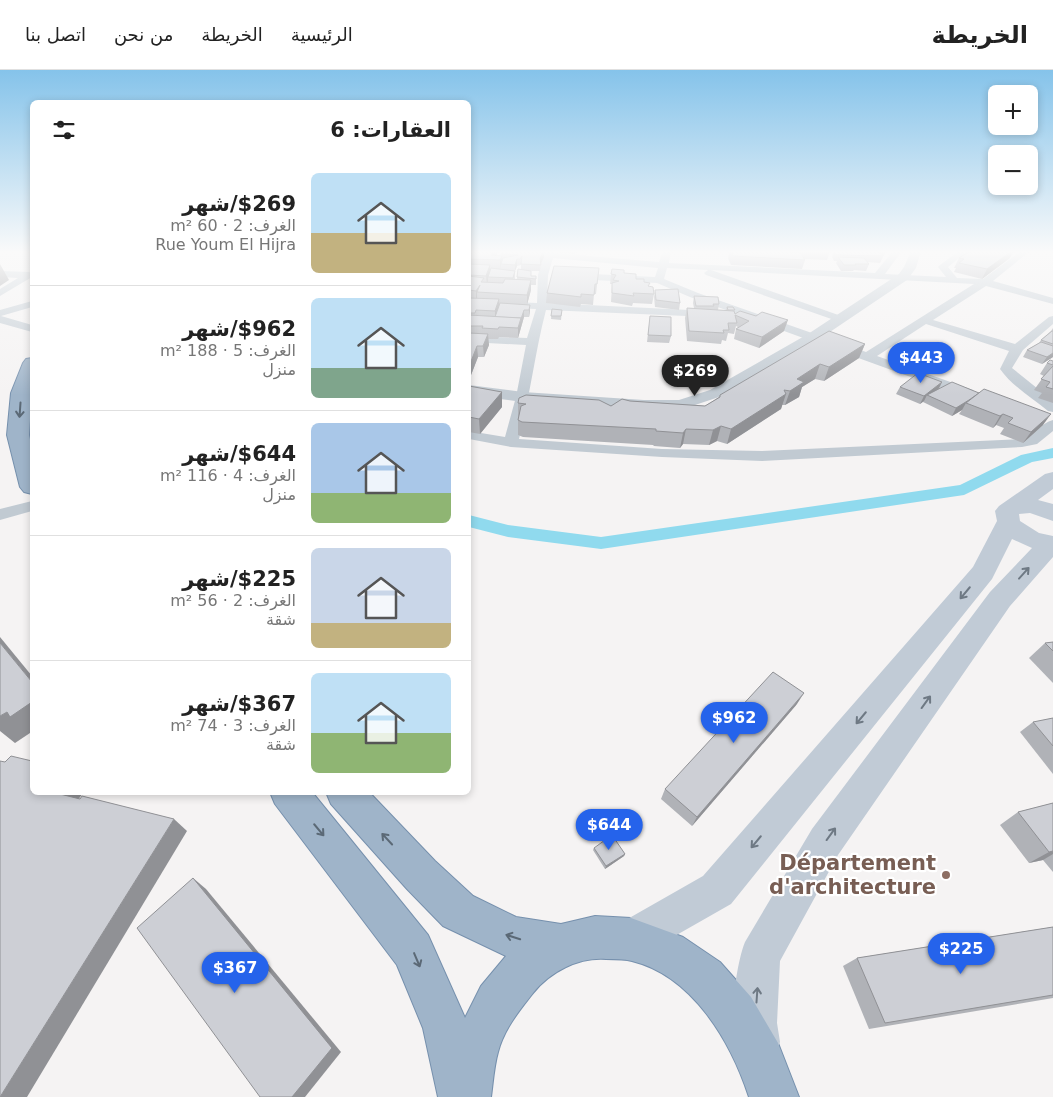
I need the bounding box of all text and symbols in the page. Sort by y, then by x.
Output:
text: الخريطة [932,21,1028,49]
text: اتصل بنا [25,24,86,45]
text: من نحن [114,24,173,45]
text: الخريطة [201,24,263,45]
text: الرئيسية [291,24,353,45]
map controls [988,85,1038,195]
button: + [988,85,1038,135]
icon: filters [50,116,78,144]
text: العقارات: 6 [330,118,451,142]
button: − [988,145,1038,195]
text: $269/شهر [182,192,296,216]
icon: home [351,193,411,253]
text: الغرف: 2 · 60 m² [170,216,296,235]
text: Rue Youm El Hijra [155,235,296,254]
text: $962/شهر [182,317,296,341]
icon: home [351,318,411,378]
text: الغرف: 5 · 188 m² [160,341,296,360]
pin: $443 [891,342,951,384]
text: $443 [899,348,943,367]
pin: $269 [665,354,725,397]
text: منزل [262,360,296,379]
text: $269 [673,361,717,380]
one-way arrow [15,402,24,418]
text: $644/شهر [182,442,296,466]
icon: home [351,443,411,503]
text: الغرف: 4 · 116 m² [160,466,296,485]
text: منزل [262,485,296,504]
one-way arrow [1018,566,1030,579]
text: $225/شهر [182,567,296,591]
icon: home [351,568,411,628]
one-way arrow [960,586,971,599]
text: الغرف: 2 · 56 m² [170,591,296,610]
text: شقة [266,610,296,629]
text: $367/شهر [182,692,296,716]
icon: home [351,693,411,753]
one-way arrow [921,695,931,709]
pin: $962 [704,702,764,744]
text: $962 [712,708,756,727]
one-way arrow [855,711,867,724]
text: الغرف: 3 · 74 m² [170,716,296,735]
text: شقة [266,735,296,754]
pin: $644 [579,808,639,851]
text: $644 [587,815,631,834]
one-way arrow [314,823,325,836]
one-way arrow [826,827,836,841]
one-way arrow [381,832,393,845]
one-way arrow [751,835,762,848]
place label: Département d'architecture [769,851,936,899]
marker: Département d'architecture [940,869,952,881]
one-way arrow [505,931,521,941]
pin: $225 [931,932,991,975]
text: $225 [939,939,983,958]
pin: $367 [205,952,265,994]
one-way arrow [412,952,422,967]
text: $367 [213,958,257,977]
one-way arrow [753,987,762,1003]

